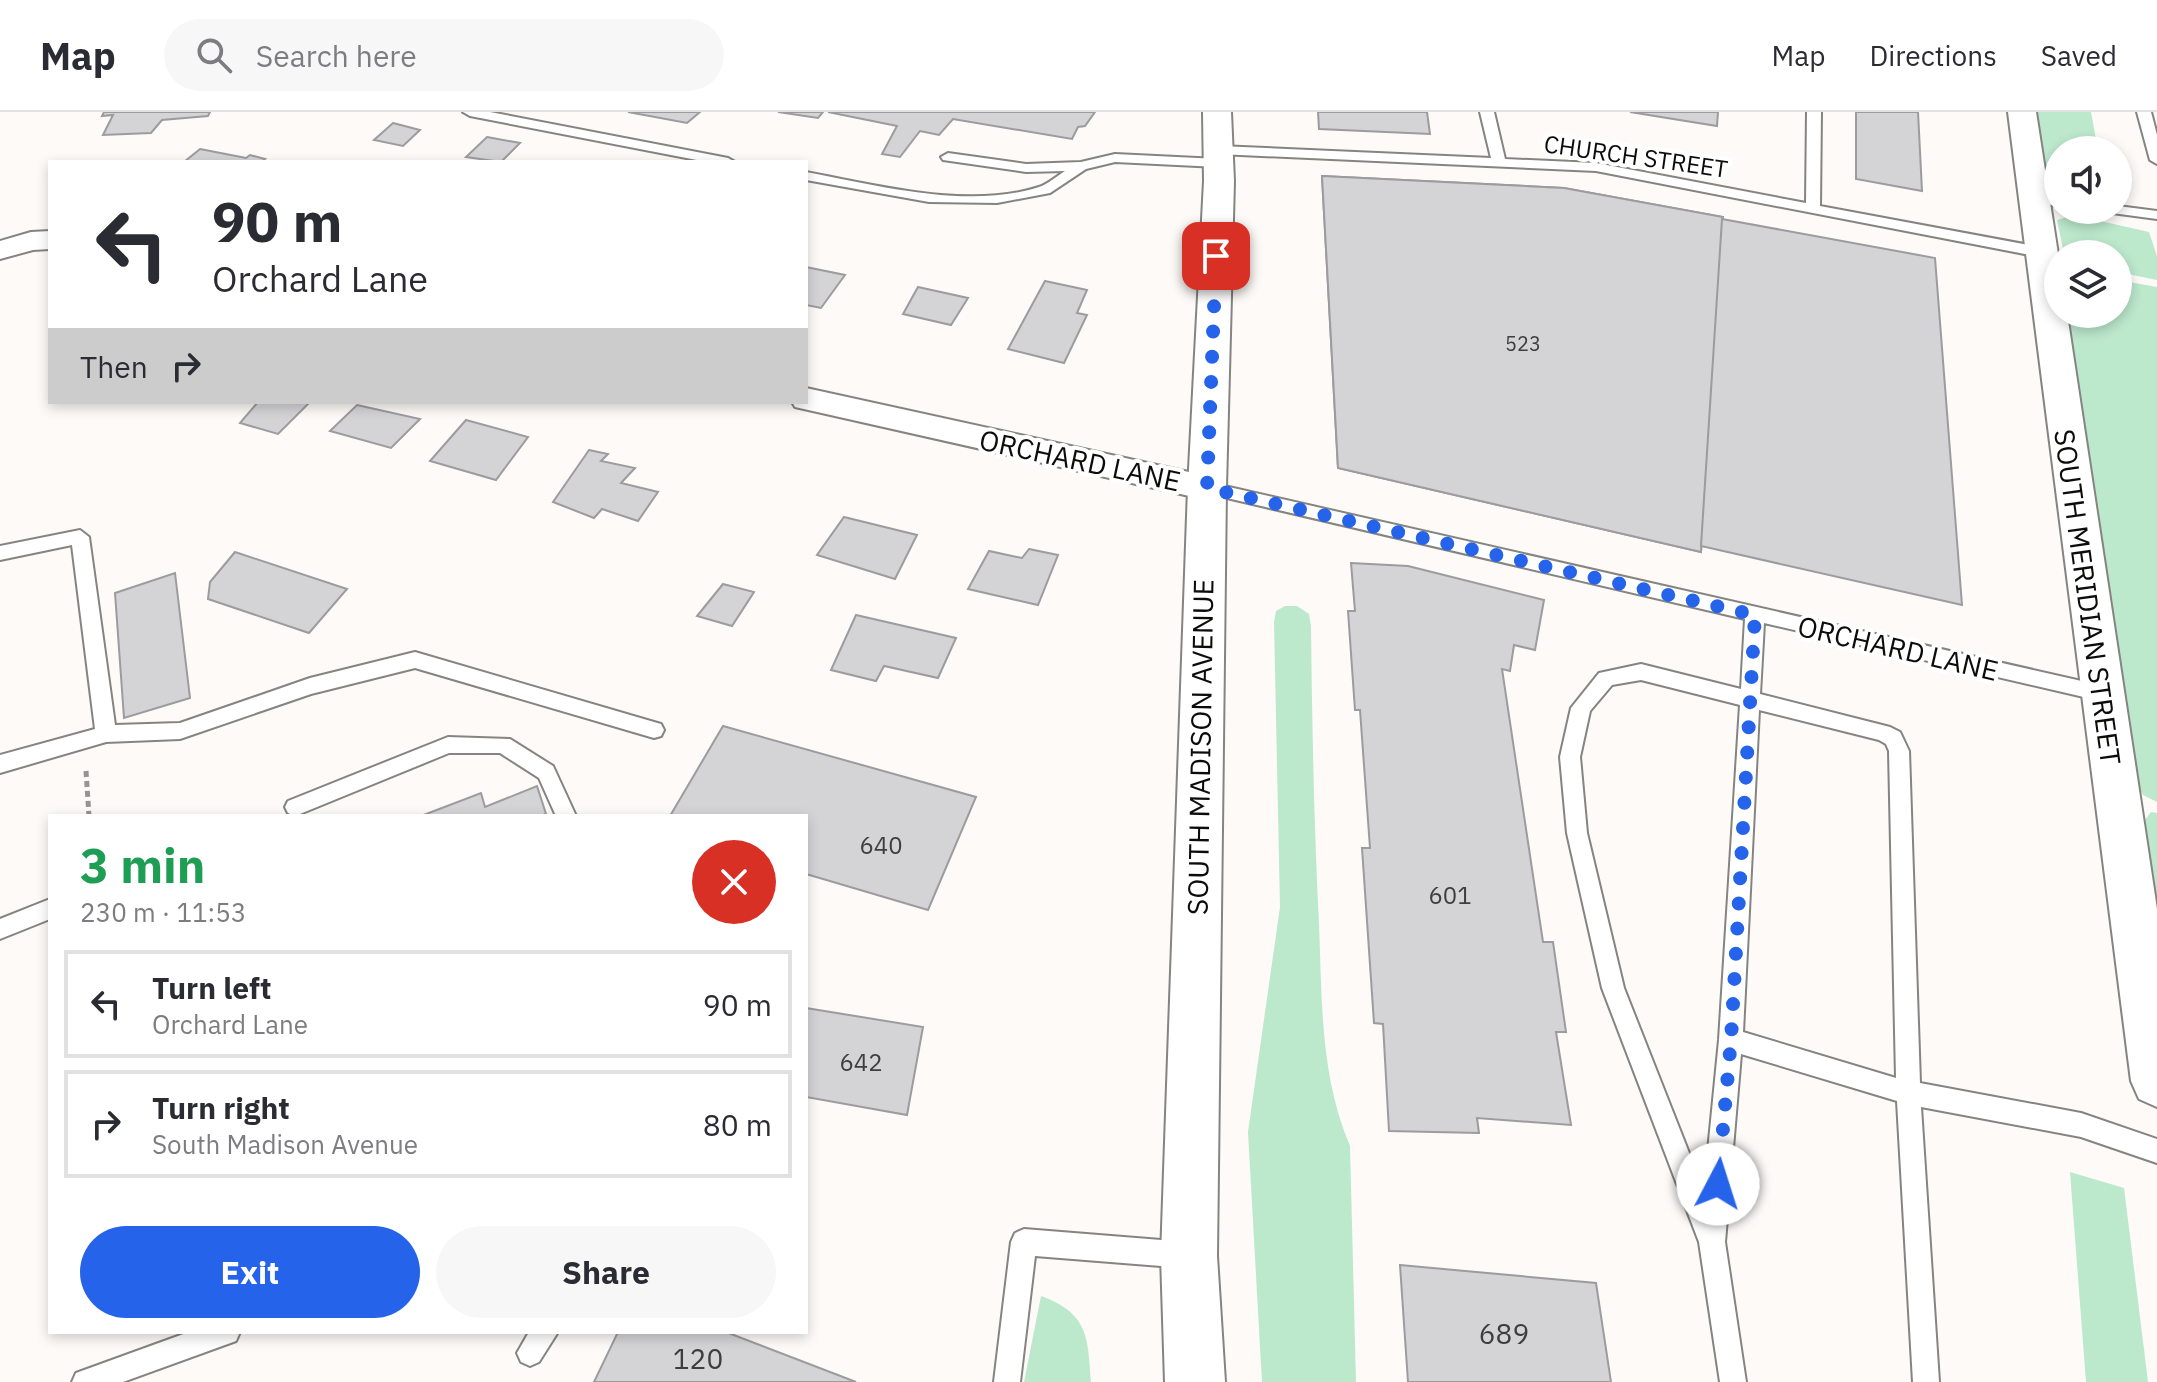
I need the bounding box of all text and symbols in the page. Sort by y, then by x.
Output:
search box [164,19,724,91]
text: Map [40,31,116,80]
icon: search [192,33,236,77]
text: Search here [256,36,417,75]
text: Map [1771,37,1825,74]
text: Directions [1869,37,1997,74]
text: Saved [2041,37,2117,74]
street label: CHURCH STREET [1542,127,1730,185]
map controls [2044,136,2132,328]
button: sound [2044,136,2132,224]
text: 90 m [212,185,342,257]
icon: left [80,192,184,296]
pin [1182,222,1250,290]
icon: arrive [1194,234,1238,278]
button: layers [2044,240,2132,328]
text: Orchard Lane [212,255,428,302]
house number: 523 [1505,330,1541,357]
icon: right [164,344,208,388]
text: Then [80,347,148,386]
street label: ORCHARD LANE [976,421,1184,499]
street label: SOUTH MERIDIAN STREET [2046,427,2130,767]
street label: SOUTH MADISON AVENUE [1179,579,1221,915]
street label: ORCHARD LANE [1794,607,2002,689]
house number: 640 [859,829,903,861]
text: 3 min [80,834,205,896]
button: close [692,840,776,924]
house number: 601 [1428,879,1472,911]
text: 230 m · 11:53 [80,895,246,929]
text: Turn left [152,968,271,1007]
icon: left [84,982,128,1026]
text: 90 m [703,985,772,1024]
text: Orchard Lane [152,1007,308,1041]
house number: 642 [839,1046,883,1078]
text: Turn right [152,1088,290,1127]
icon: right [84,1102,128,1146]
text: 80 m [703,1105,772,1144]
text: South Madison Avenue [152,1127,418,1161]
position arrow [1676,1142,1760,1226]
button: Exit [80,1226,420,1318]
button: Share [436,1226,776,1318]
house number: 689 [1479,1315,1529,1352]
house number: 120 [673,1340,723,1377]

